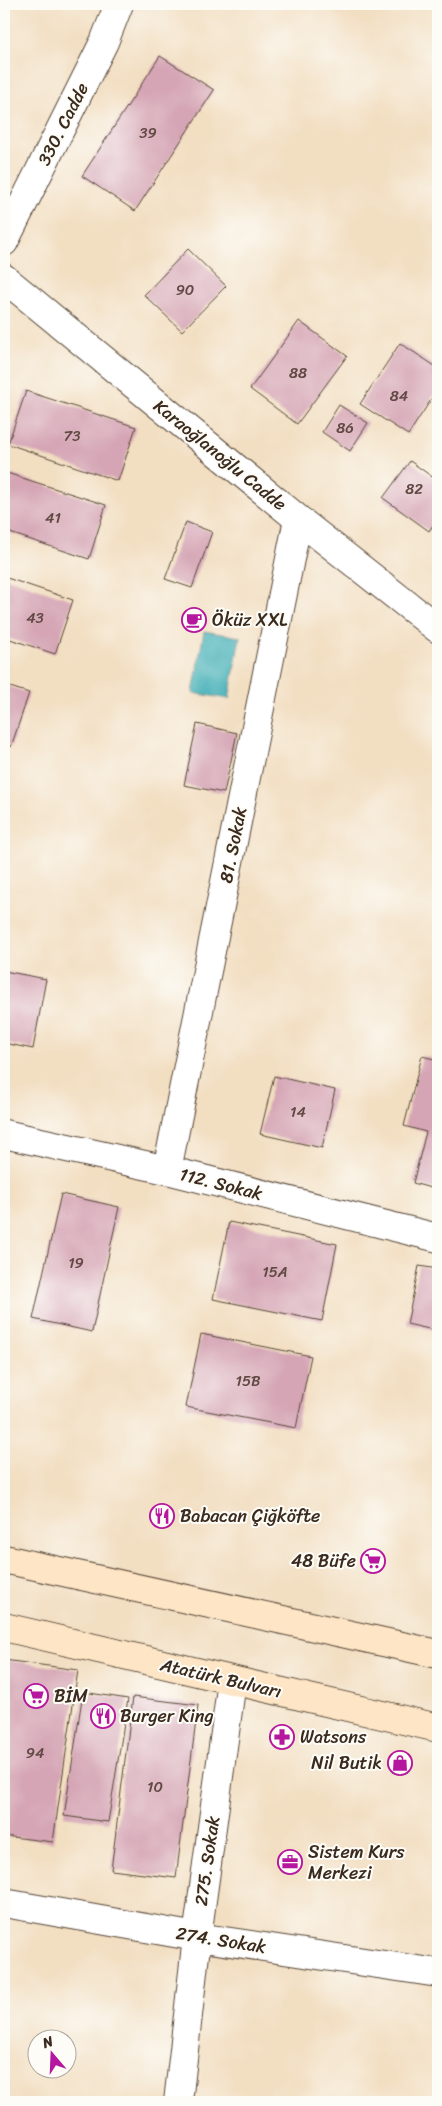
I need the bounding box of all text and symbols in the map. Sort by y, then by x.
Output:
street label: 330. Cadde [28,77,98,171]
house number: 39 [139,120,157,146]
house number: 90 [176,277,194,303]
house number: 88 [289,360,307,386]
house number: 84 [390,383,408,409]
street label: Karaoğlanoğlu Cadde [146,391,294,519]
house number: 86 [336,415,354,441]
house number: 73 [64,423,80,449]
house number: 82 [405,476,423,502]
house number: 41 [45,505,61,531]
place label: Öküz XXL [212,604,288,636]
house number: 43 [26,605,44,631]
cafe icon: Öküz XXL [181,607,207,633]
street label: 81. Sokak [210,804,256,886]
house number: 14 [290,1099,306,1125]
street label: 112. Sokak [176,1158,266,1210]
house number: 19 [68,1250,84,1276]
house number: 15A [262,1259,288,1285]
house number: 15B [235,1368,261,1394]
place label: Babacan Çiğköfte [180,1500,320,1532]
restaurant icon: Babacan Çiğköfte [149,1503,175,1529]
place label: 48 Büfe [291,1545,356,1577]
supermarket icon: 48 Büfe [360,1548,386,1574]
street label: Atatürk Bulvarı [156,1648,285,1708]
place label: BİM [54,1680,88,1712]
supermarket icon: BİM [23,1683,49,1709]
place label: Burger King [120,1700,214,1732]
restaurant icon: Burger King [90,1703,116,1729]
place label: Watsons [300,1721,367,1753]
pharmacy icon: Watsons [269,1724,295,1750]
house number: 94 [26,1740,44,1766]
place label: Nil Butik [311,1747,382,1779]
shop icon: Nil Butik [387,1750,413,1776]
house number: 10 [147,1774,163,1800]
street label: 275. Sokak [185,1814,229,1908]
place label: Sistem Kurs Merkezi [308,1836,405,1889]
office icon: Sistem Kurs Merkezi [277,1849,303,1875]
street label: 274. Sokak [174,1917,269,1963]
north arrow [28,2028,78,2078]
text: N [38,2029,57,2056]

